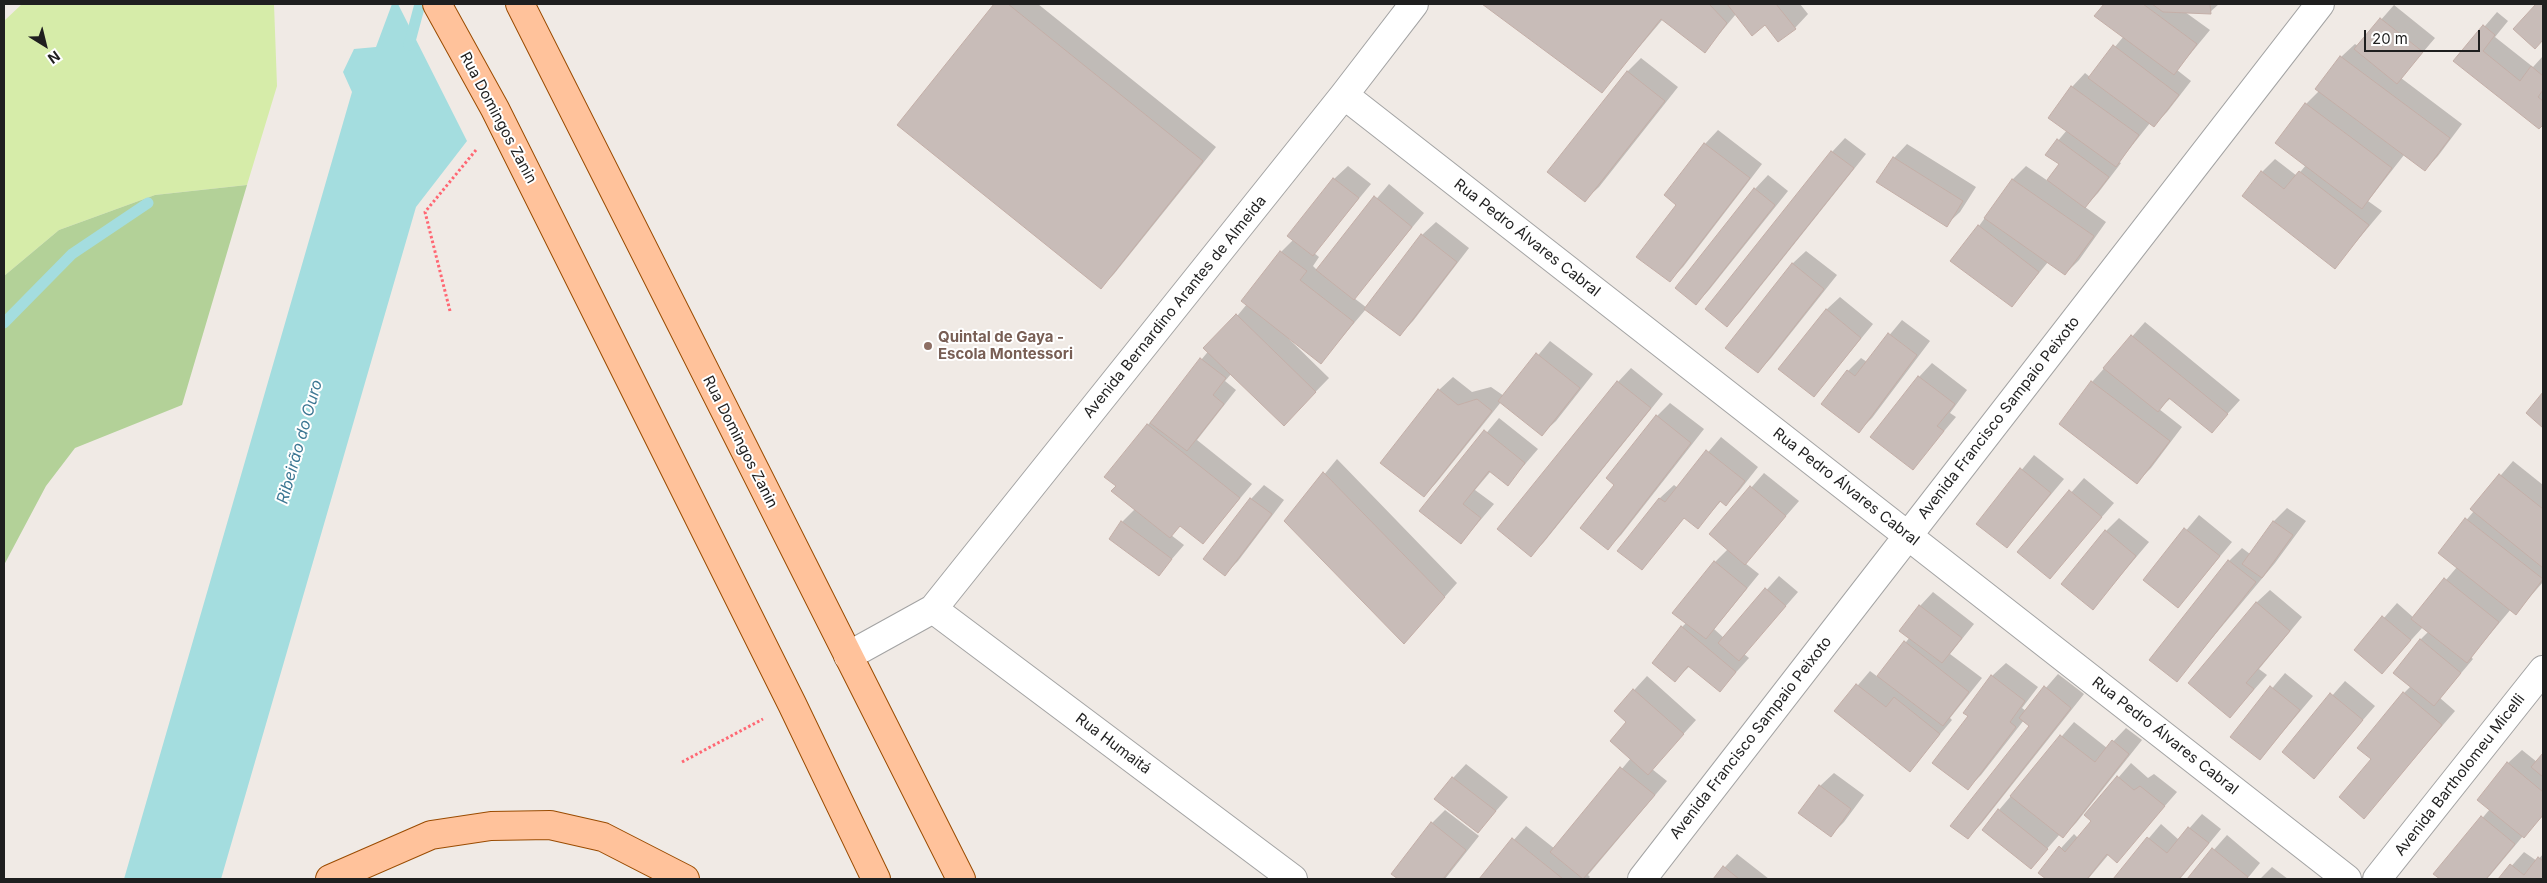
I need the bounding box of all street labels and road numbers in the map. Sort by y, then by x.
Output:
street label: Rua Domingos Zanin [456,49,540,187]
street label: Rua Pedro Álvares Cabral [1450,175,1604,301]
street label: Avenida Bernardino Arantes de Almeida [1080,192,1270,422]
street label: Avenida Francisco Sampaio Peixoto [1914,313,2084,523]
street label: Rua Domingos Zanin [699,373,781,511]
street label: Rua Pedro Álvares Cabral [1769,424,1923,550]
street label: Avenida Francisco Sampaio Peixoto [1666,633,1836,843]
street label: Rua Pedro Álvares Cabral [2088,673,2242,799]
street label: Avenida Bartholomeu Micelli [2391,690,2529,860]
street label: Rua Humaitá [1072,710,1154,778]

